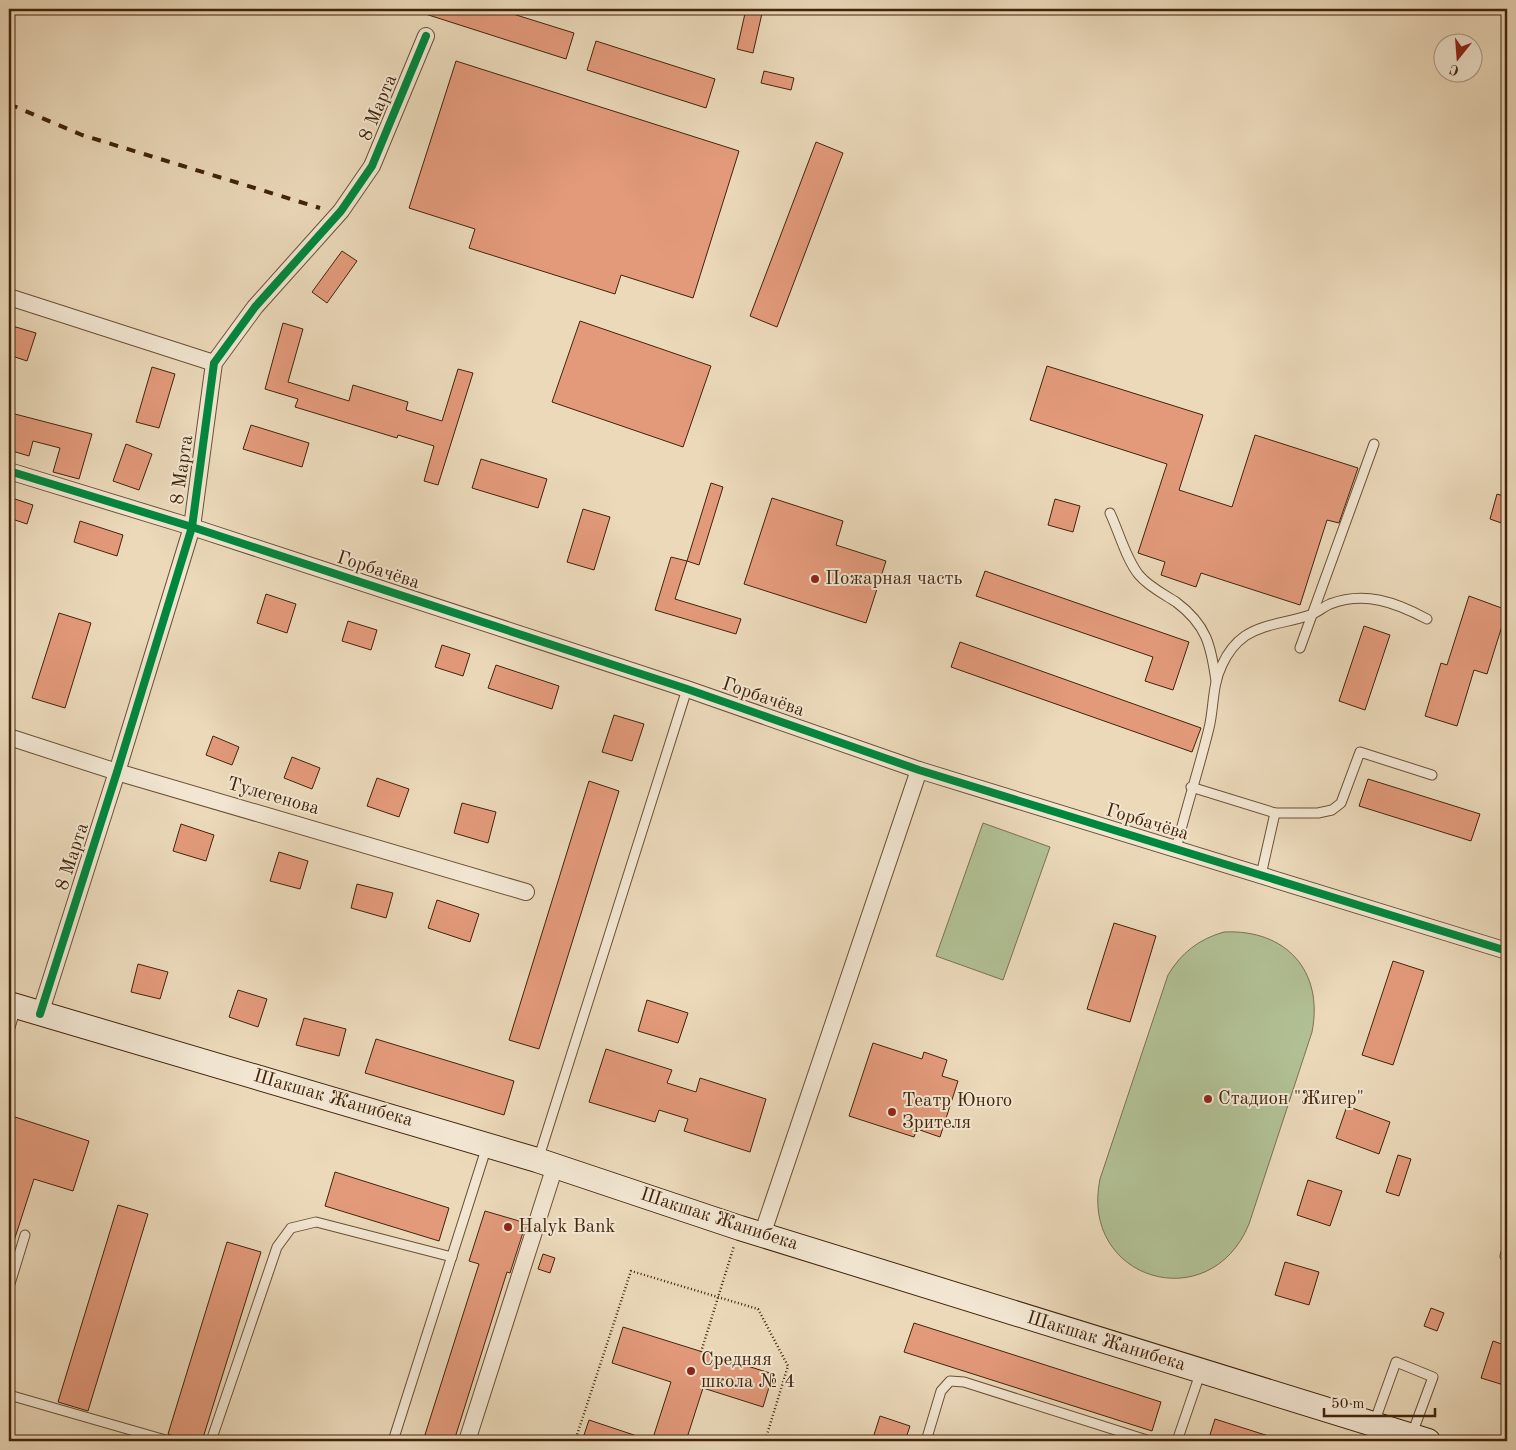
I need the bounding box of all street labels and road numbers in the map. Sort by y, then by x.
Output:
street label: 8 Марта [357,72,402,144]
street label: 8 Марта [169,433,197,506]
street label: Горбачёва [334,549,422,593]
street label: Горбачёва [719,675,807,721]
street label: Тулегенова [225,775,322,819]
street label: Горбачёва [1103,801,1191,845]
street label: 8 Марта [53,820,93,893]
street label: Шакшак Жанибека [251,1067,415,1131]
street label: Шакшак Жанибека [638,1185,801,1255]
street label: Шакшак Жанибека [1024,1309,1188,1375]

